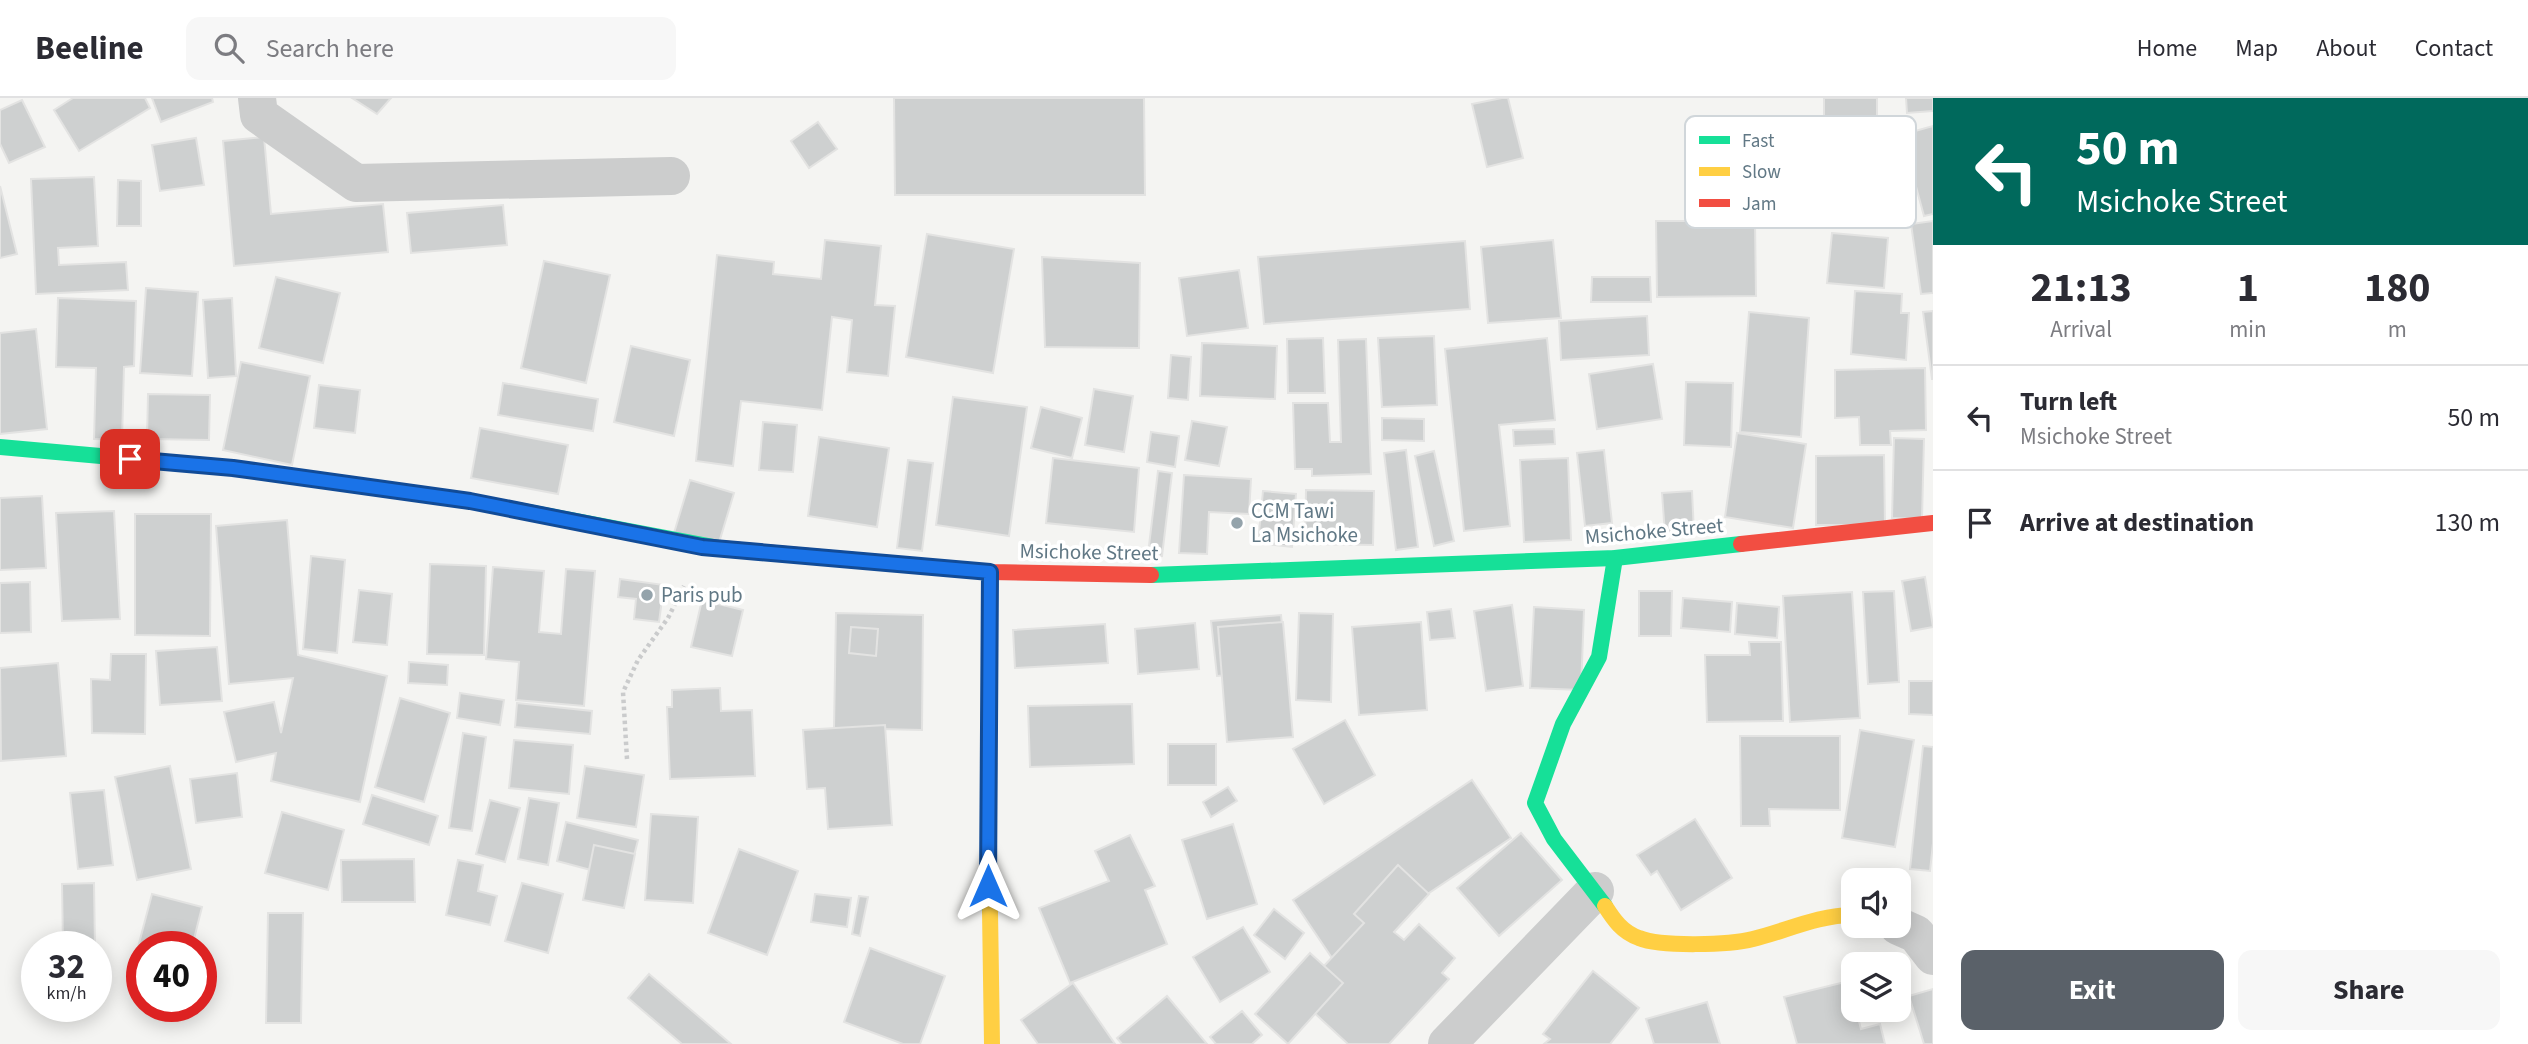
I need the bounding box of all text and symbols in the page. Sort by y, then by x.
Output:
search box [186,17,676,80]
text: Beeline [35,25,144,72]
icon: search [210,29,248,67]
text: Search here [266,30,394,67]
text: Home [2137,31,2197,66]
text: Map [2235,31,2278,66]
text: About [2316,31,2377,66]
text: Contact [2415,31,2493,66]
text: 50 m [2076,114,2180,184]
legend [1685,116,1916,228]
icon: left [1961,126,2052,217]
text: Fast [1742,128,1775,155]
text: Slow [1742,159,1781,186]
text: Msichoke Street [2076,179,2288,225]
text: Jam [1742,191,1776,218]
text: 21:13 [2030,258,2132,318]
text: 1 [2237,258,2259,318]
text: 180 [2364,258,2431,318]
text: Arrival [2050,313,2112,346]
text: min [2229,313,2267,346]
text: m [2388,313,2407,346]
text: Turn left [2020,383,2117,420]
icon: left [1961,399,1999,437]
text: 50 m [2447,399,2500,436]
text: Msichoke Street [2020,420,2172,453]
pin [100,429,160,489]
icon: arrive [111,440,149,478]
place label: CCM Tawi La Msichoke [1251,496,1358,550]
icon: arrive [1961,504,1999,542]
text: Arrive at destination [2020,504,2254,541]
text: 130 m [2434,504,2500,541]
street label: Msichoke Street [1584,510,1724,552]
marker: CCM Tawi La Msichoke [1229,515,1245,531]
street label: Msichoke Street [1019,536,1159,568]
place label: Paris pub [661,580,743,610]
marker: Paris pub [639,587,655,603]
position arrow [951,849,1025,923]
map controls [1841,868,1911,1022]
button: sound [1841,868,1911,938]
speed limit sign: 40 [126,931,217,1022]
text: 32 [48,942,85,992]
button: Exit [1961,950,2224,1030]
button: Share [2238,950,2500,1030]
button: layers [1841,952,1911,1022]
text: km/h [47,981,86,1006]

